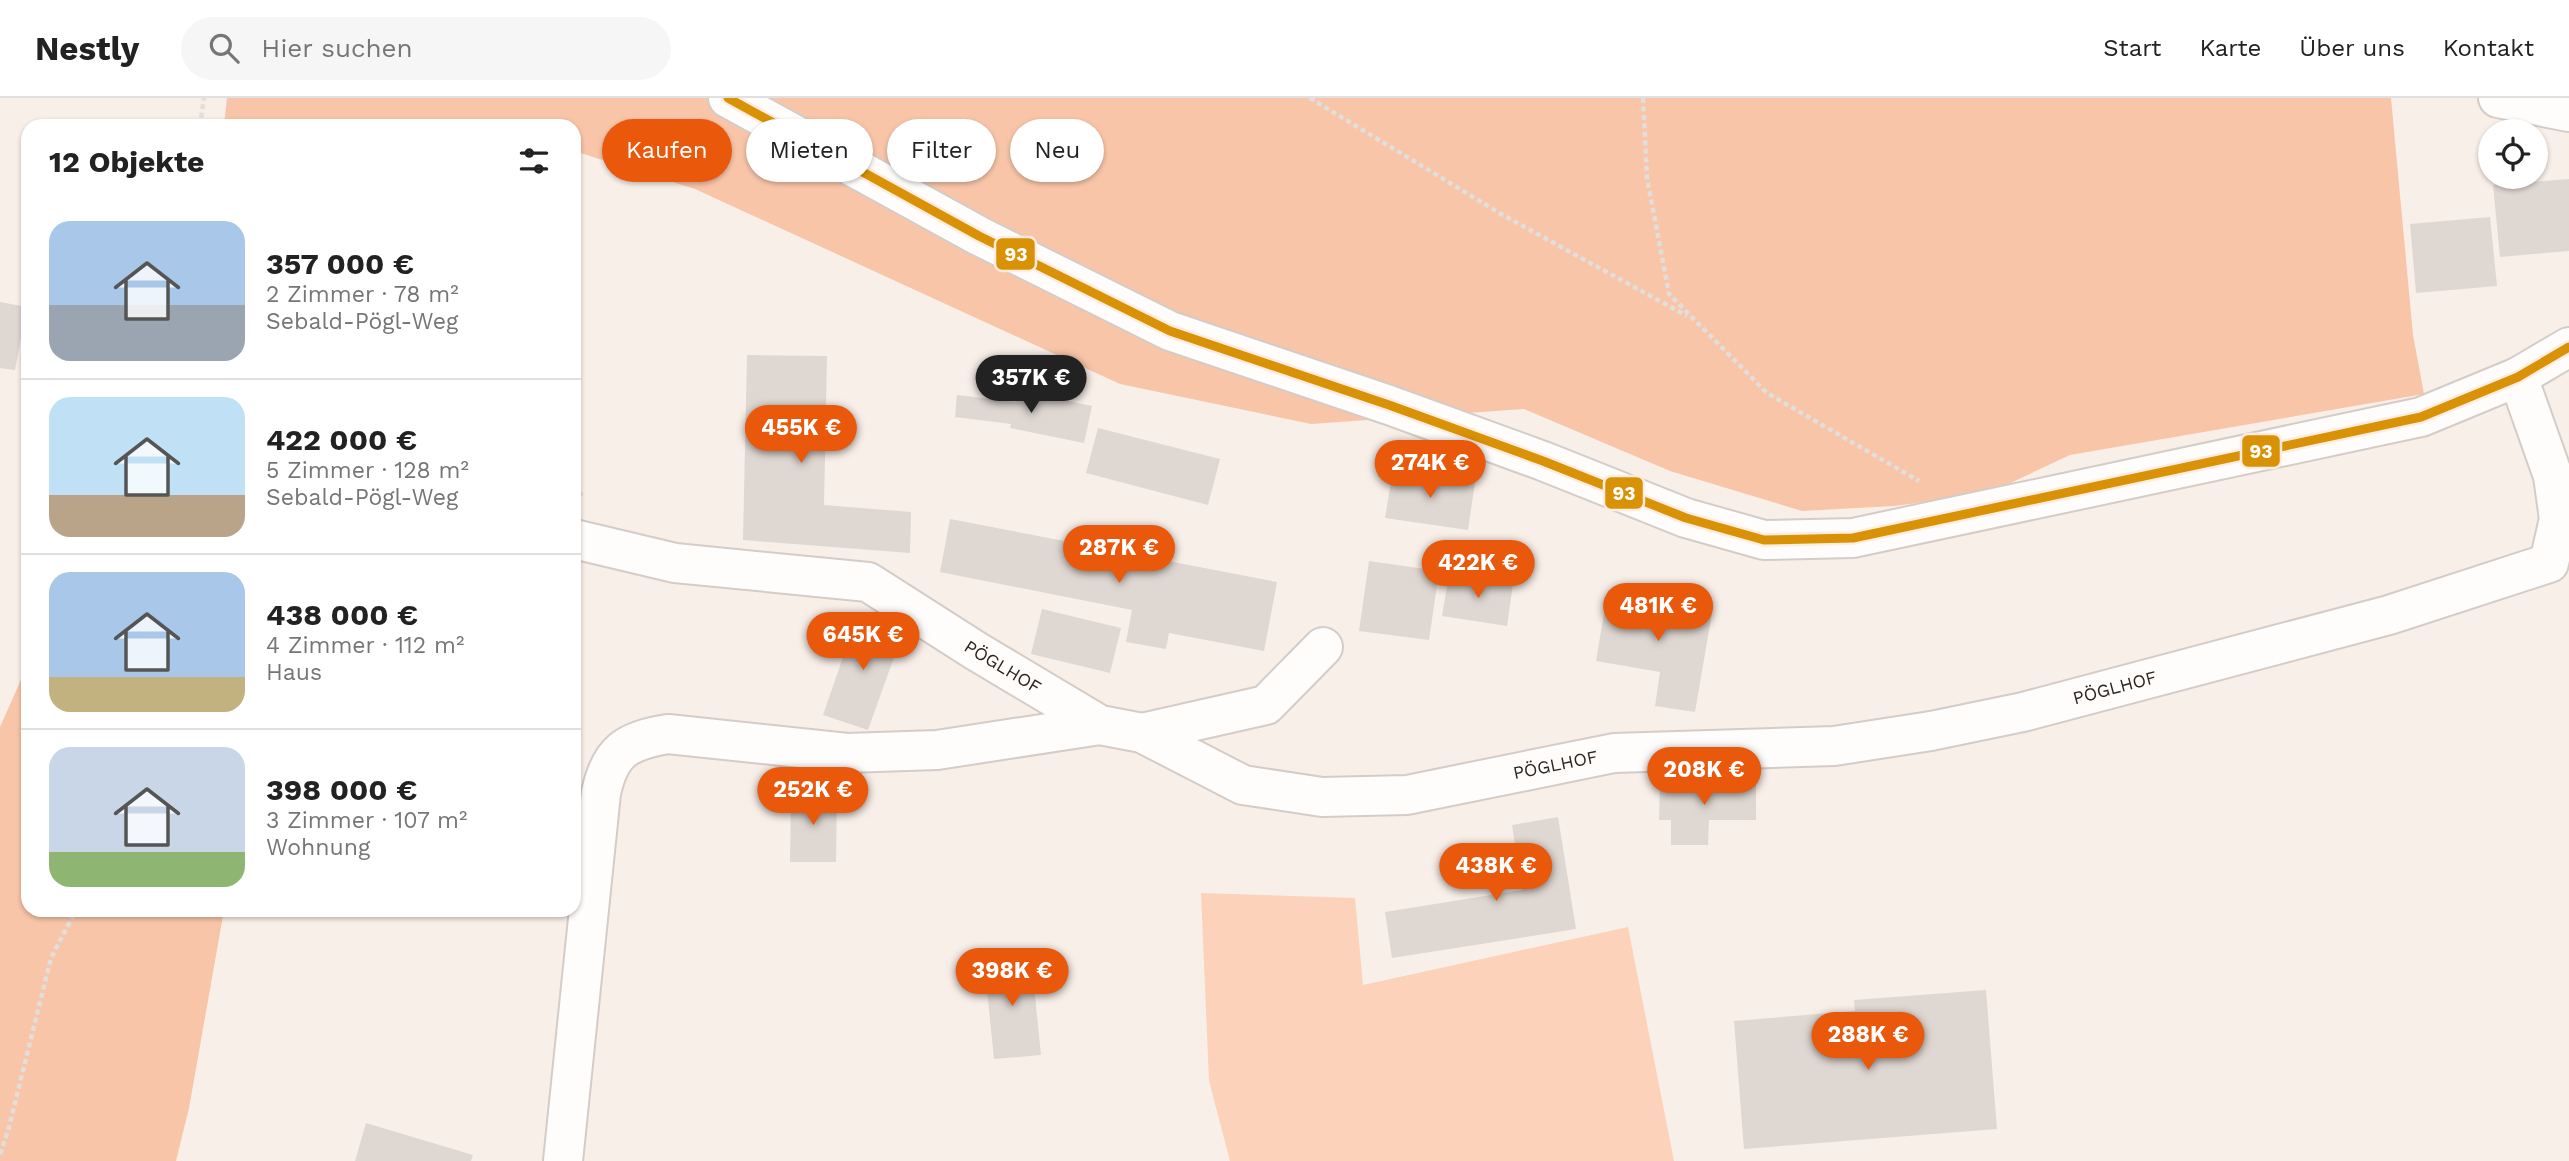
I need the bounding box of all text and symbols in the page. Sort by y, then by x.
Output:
search box [181,17,671,80]
text: Nestly [35,29,139,68]
icon: search [205,29,243,67]
text: Hier suchen [261,33,413,63]
text: Start [2103,34,2161,62]
text: Karte [2199,34,2261,62]
text: Über uns [2299,34,2405,62]
text: Kontakt [2443,34,2534,62]
chip: Kaufen [602,119,732,182]
chip: Mieten [746,119,873,182]
chip: Filter [887,119,996,182]
chip: Neu [1010,119,1104,182]
map controls [2478,119,2548,189]
button: locate [2478,119,2548,189]
icon: filters [515,142,553,180]
text: 12 Objekte [49,144,205,179]
line badge: 93 [995,237,1036,271]
text: 93 [1005,243,1027,266]
text: 357 000 € [266,246,414,281]
icon: home [105,249,189,333]
text: 2 Zimmer · 78 m² [266,281,459,308]
text: Sebald-Pögl-Weg [266,308,458,335]
pin: 357K € [974,356,1088,415]
text: 357K € [992,364,1070,391]
pin: 455K € [744,406,858,465]
text: 455K € [761,414,841,441]
text: 422 000 € [266,422,417,457]
icon: home [105,425,189,509]
line badge: 93 [2241,434,2281,468]
pin: 274K € [1373,440,1487,500]
text: 93 [2250,440,2272,463]
text: 274K € [1391,449,1469,476]
text: 5 Zimmer · 128 m² [266,457,469,484]
line badge: 93 [1604,476,1644,510]
text: 93 [1613,482,1635,505]
text: Sebald-Pögl-Weg [266,484,458,511]
pin: 287K € [1062,526,1176,585]
text: 287K € [1079,534,1159,561]
pin: 422K € [1421,540,1535,600]
text: 422K € [1438,549,1518,576]
pin: 481K € [1601,584,1715,643]
text: 481K € [1619,592,1697,619]
text: 438 000 € [266,597,418,632]
icon: home [105,600,189,684]
pin: 645K € [806,612,920,672]
text: 645K € [823,621,903,648]
text: 4 Zimmer · 112 m² [266,632,464,659]
street label: PÖGLHOF [961,635,1045,698]
text: Haus [266,659,322,686]
street label: PÖGLHOF [2070,666,2159,708]
street label: PÖGLHOF [1511,746,1599,783]
pin: 208K € [1647,748,1761,807]
text: 208K € [1663,756,1745,783]
pin: 252K € [756,768,870,827]
text: 398 000 € [266,772,417,807]
icon: home [105,775,189,859]
text: 252K € [773,776,853,803]
text: 3 Zimmer · 107 m² [266,807,467,834]
text: Wohnung [266,834,370,861]
pin: 438K € [1439,844,1553,903]
text: 438K € [1455,852,1537,879]
pin: 398K € [955,948,1069,1008]
text: 398K € [972,957,1052,984]
pin: 288K € [1811,1012,1925,1072]
text: 288K € [1827,1021,1909,1048]

